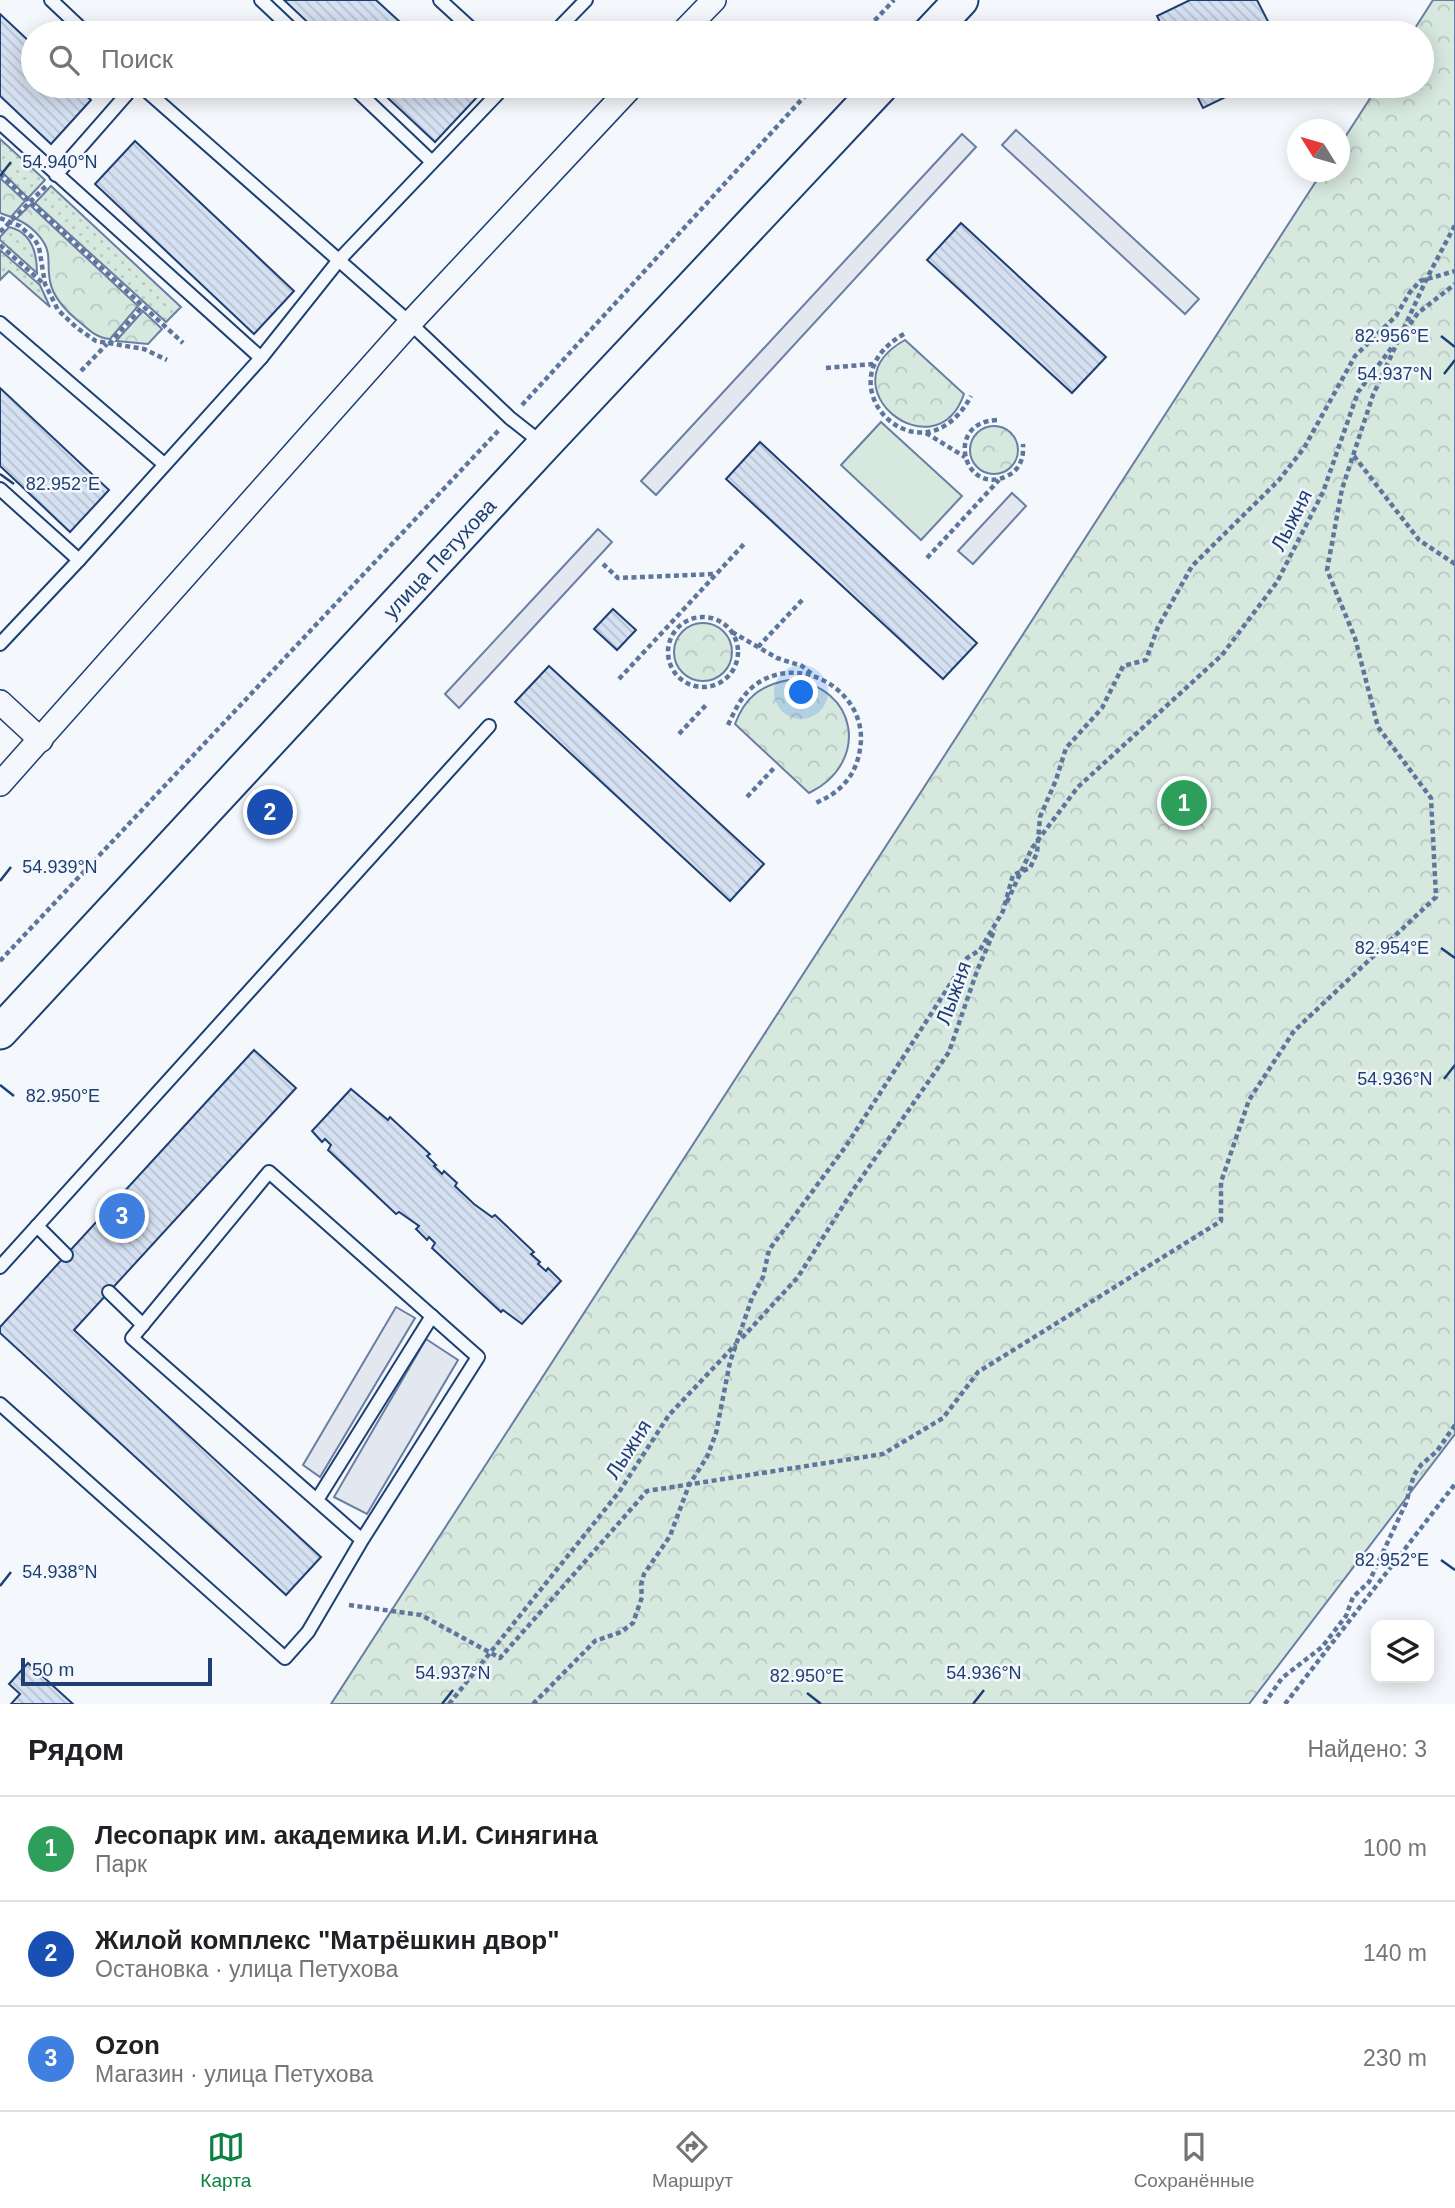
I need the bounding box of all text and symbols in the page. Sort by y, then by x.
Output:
search box [21,21,1434,98]
icon: search [45,41,83,79]
text: Поиск [101,44,173,74]
north arrow [1287,119,1350,182]
text: 54.940°N [22,152,98,172]
text: 82.956°E [1355,326,1429,346]
text: 54.937°N [1357,364,1433,384]
text: 82.952°E [26,474,100,494]
street label: Лыжня [1266,485,1316,555]
street label: улица Петухова [378,493,500,623]
your location [784,675,818,709]
pin: 1 [1161,777,1207,829]
pin: 2 [247,786,293,838]
text: 54.939°N [22,857,98,877]
text: 82.954°E [1355,938,1429,958]
street label: Лыжня [931,958,975,1028]
text: 54.936°N [1357,1069,1433,1089]
text: 82.950°E [26,1086,100,1106]
pin: 3 [99,1190,145,1242]
street label: Лыжня [600,1415,656,1483]
text: 82.952°E [1355,1550,1429,1570]
text: 54.938°N [22,1562,98,1582]
map controls [1371,1620,1434,1683]
button: layers [1371,1620,1434,1683]
scale bar [21,1655,212,1687]
text: 50 m [32,1659,74,1680]
text: 54.937°N [415,1663,491,1683]
text: 54.936°N [946,1663,1022,1683]
text: 82.950°E [770,1666,844,1686]
text: Рядом [28,1733,124,1766]
text: Найдено: 3 [1307,1736,1427,1762]
text: Лесопарк им. академика И.И. Синягина [95,1820,598,1850]
text: 1 [45,1835,57,1861]
text: 100 m [1363,1835,1427,1861]
text: Парк [95,1851,147,1877]
text: Жилой комплекс "Матрёшкин двор" [95,1925,560,1955]
text: 2 [45,1940,57,1966]
text: 140 m [1363,1940,1427,1966]
text: Остановка · улица Петухова [95,1956,398,1982]
text: Ozon [95,2030,160,2060]
text: 3 [45,2045,57,2071]
text: 230 m [1363,2045,1427,2071]
text: Магазин · улица Петухова [95,2061,373,2087]
tab: Карта [200,2128,251,2192]
tab: Маршрут [652,2128,733,2192]
tab: Сохранённые [1134,2128,1255,2192]

